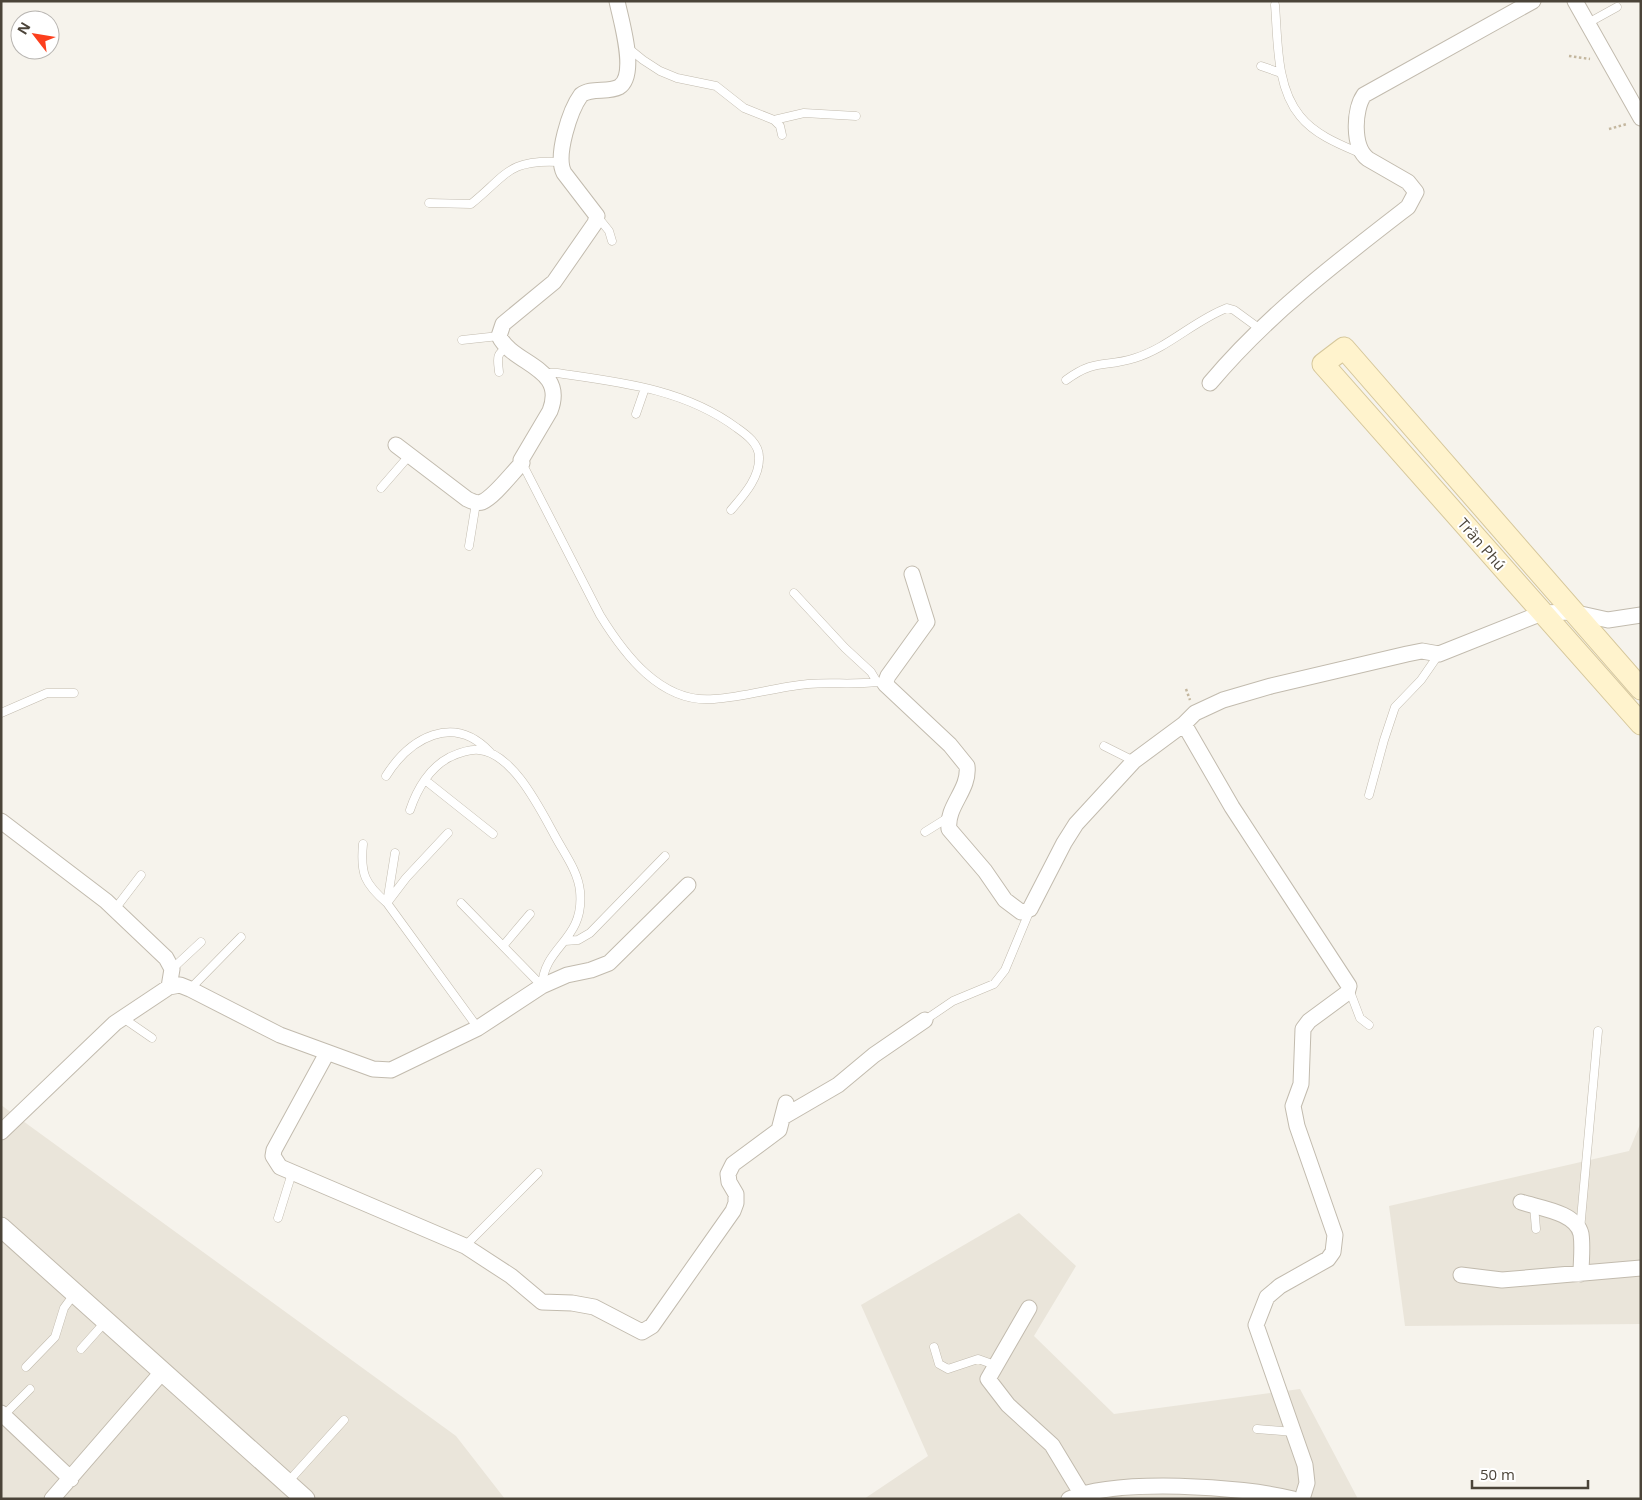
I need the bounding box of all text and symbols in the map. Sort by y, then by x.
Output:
north arrow [10,10,60,60]
text: N [12,18,35,38]
street label: Trần Phú [1454,514,1510,574]
scale bar [1472,1458,1588,1490]
text: 50 m [1480,1464,1515,1484]

